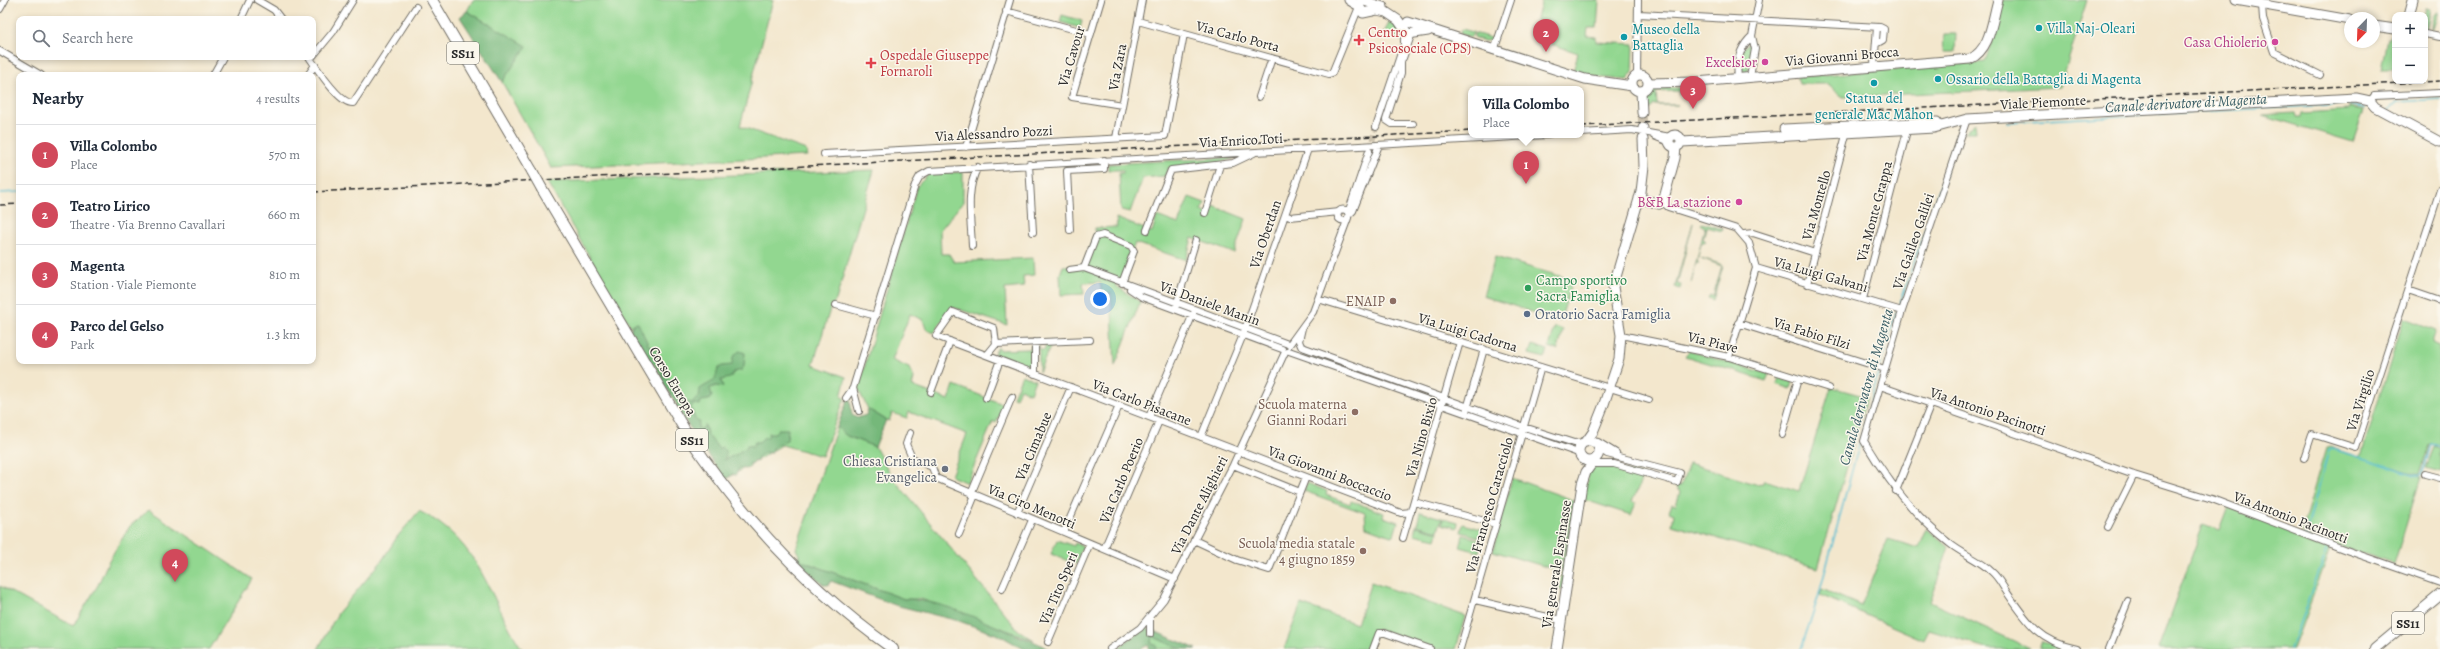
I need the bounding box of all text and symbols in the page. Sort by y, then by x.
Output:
north arrow [2344,12,2380,48]
map controls [2392,12,2428,84]
button: + [2392,12,2428,48]
search box [16,16,316,60]
street label: Via Carlo Porta [1193,16,1282,57]
pin: 2 [1533,19,1559,52]
place label: Villa Naj-Oleari [2046,19,2135,38]
place label: Museo della Battaglia [1632,20,1700,55]
street label: Via Cavour [1053,23,1090,90]
place label: Centro Psicosociale (CPS) [1368,23,1471,58]
marker: Villa Naj-Oleari [2034,23,2044,33]
icon: search [30,27,52,49]
text: Search here [62,28,133,48]
marker: Museo della Battaglia [1619,32,1629,42]
place label: Casa Chiolerio [2184,33,2267,52]
marker: Centro Psicosociale (CPS) [1353,34,1365,46]
marker: Casa Chiolerio [2270,37,2280,47]
road number: SS11 [447,42,479,64]
street label: Via Zara [1103,42,1131,93]
street label: Via Giovanni Brocca [1783,42,1900,71]
place label: Ospedale Giuseppe Fornaroli [880,46,989,81]
button: − [2392,48,2428,84]
place label: Excelsior [1705,53,1758,72]
marker: Ospedale Giuseppe Fornaroli [865,57,877,69]
marker: Excelsior [1760,57,1770,67]
place label: Ossario della Battaglia di Magenta [1946,70,2142,89]
marker: Ossario della Battaglia di Magenta [1933,74,1943,84]
pin: 3 [1680,76,1706,109]
marker: Statua del generale Mac Mahon [1869,78,1879,88]
popup [1468,86,1584,138]
text: Nearby [32,87,83,110]
place label: Statua del generale Mac Mahon [1815,89,1934,124]
water label: Canale derivatore di Magenta [2105,89,2268,117]
text: 4 results [256,90,300,107]
street label: Viale Piemonte [1999,91,2086,114]
text: Villa Colombo [1482,94,1570,114]
text: Place [1482,114,1510,131]
street label: Via Alessandro Pozzi [934,121,1053,146]
street label: Via Enrico Toti [1198,129,1283,152]
text: Villa Colombo [70,136,157,156]
text: 1 [43,146,47,163]
text: 570 m [269,146,300,163]
pin: 1 [1513,151,1539,184]
text: Place [70,156,98,173]
street label: Via Monte Grappa [1852,158,1897,264]
street label: Via Montello [1797,168,1836,243]
street label: Via Galileo Galilei [1888,191,1939,293]
place label: B&B La stazione [1637,193,1731,212]
text: Teatro Lirico [70,196,150,216]
street label: Via Oberdan [1245,197,1286,272]
marker: B&B La stazione [1734,197,1744,207]
text: 2 [42,206,48,223]
text: 660 m [268,206,300,223]
text: Theatre · Via Brenno Cavallari [70,216,225,233]
street label: Via Luigi Galvani [1771,252,1870,297]
text: Magenta [70,256,125,276]
text: 3 [42,266,48,283]
text: 810 m [269,266,300,283]
place label: Campo sportivo Sacra Famiglia [1536,271,1627,306]
text: Station · Viale Piemonte [70,276,196,293]
street label: Via Daniele Manin [1156,276,1263,331]
marker: Campo sportivo Sacra Famiglia [1523,283,1533,293]
your location [1090,289,1110,309]
place label: ENAIP [1346,292,1385,311]
marker: ENAIP [1388,296,1398,306]
place label: Oratorio Sacra Famiglia [1535,305,1671,324]
water label: Canale derivatore di Magenta [1834,306,1898,468]
street label: Via Luigi Cadorna [1415,308,1520,357]
marker: Oratorio Sacra Famiglia [1522,309,1532,319]
street label: Via Fabio Filzi [1770,312,1853,354]
text: Parco del Gelso [70,316,164,336]
text: 4 [42,326,48,343]
text: 1.3 km [266,326,300,343]
street label: Via Piave [1685,327,1740,358]
text: Park [70,336,94,353]
street label: Corso Europa [644,343,701,420]
street label: Via Virgilio [2341,367,2379,434]
street label: Via Carlo Pisacane [1088,374,1194,430]
street label: Via Antonio Pacinotti [1926,382,2048,440]
place label: Scuola materna Gianni Rodari [1258,395,1347,430]
street label: Via Nino Bixio [1401,395,1442,480]
marker: Scuola materna Gianni Rodari [1350,407,1360,417]
street label: Via Cimabue [1010,409,1056,484]
road number: SS11 [676,429,708,451]
street label: Via Carlo Poerio [1094,434,1148,527]
street label: Via Francesco Caracciolo [1461,435,1518,576]
street label: Via Giovanni Boccaccio [1264,441,1395,506]
place label: Chiesa Cristiana Evangelica [843,452,937,487]
street label: Via Dante Alighieri [1166,453,1232,559]
marker: Chiesa Cristiana Evangelica [940,464,950,474]
street label: Via Ciro Menotti [984,479,1079,534]
street label: Via Antonio Pacinotti [2230,486,2351,548]
street label: Via generale Espinasse [1537,499,1576,631]
place label: Scuola media statale 4 giugno 1859 [1238,534,1355,569]
marker: Scuola media statale 4 giugno 1859 [1358,546,1368,556]
pin: 4 [162,549,188,582]
street label: Via Tito Speri [1034,549,1082,628]
road number: SS11 [2392,612,2424,634]

